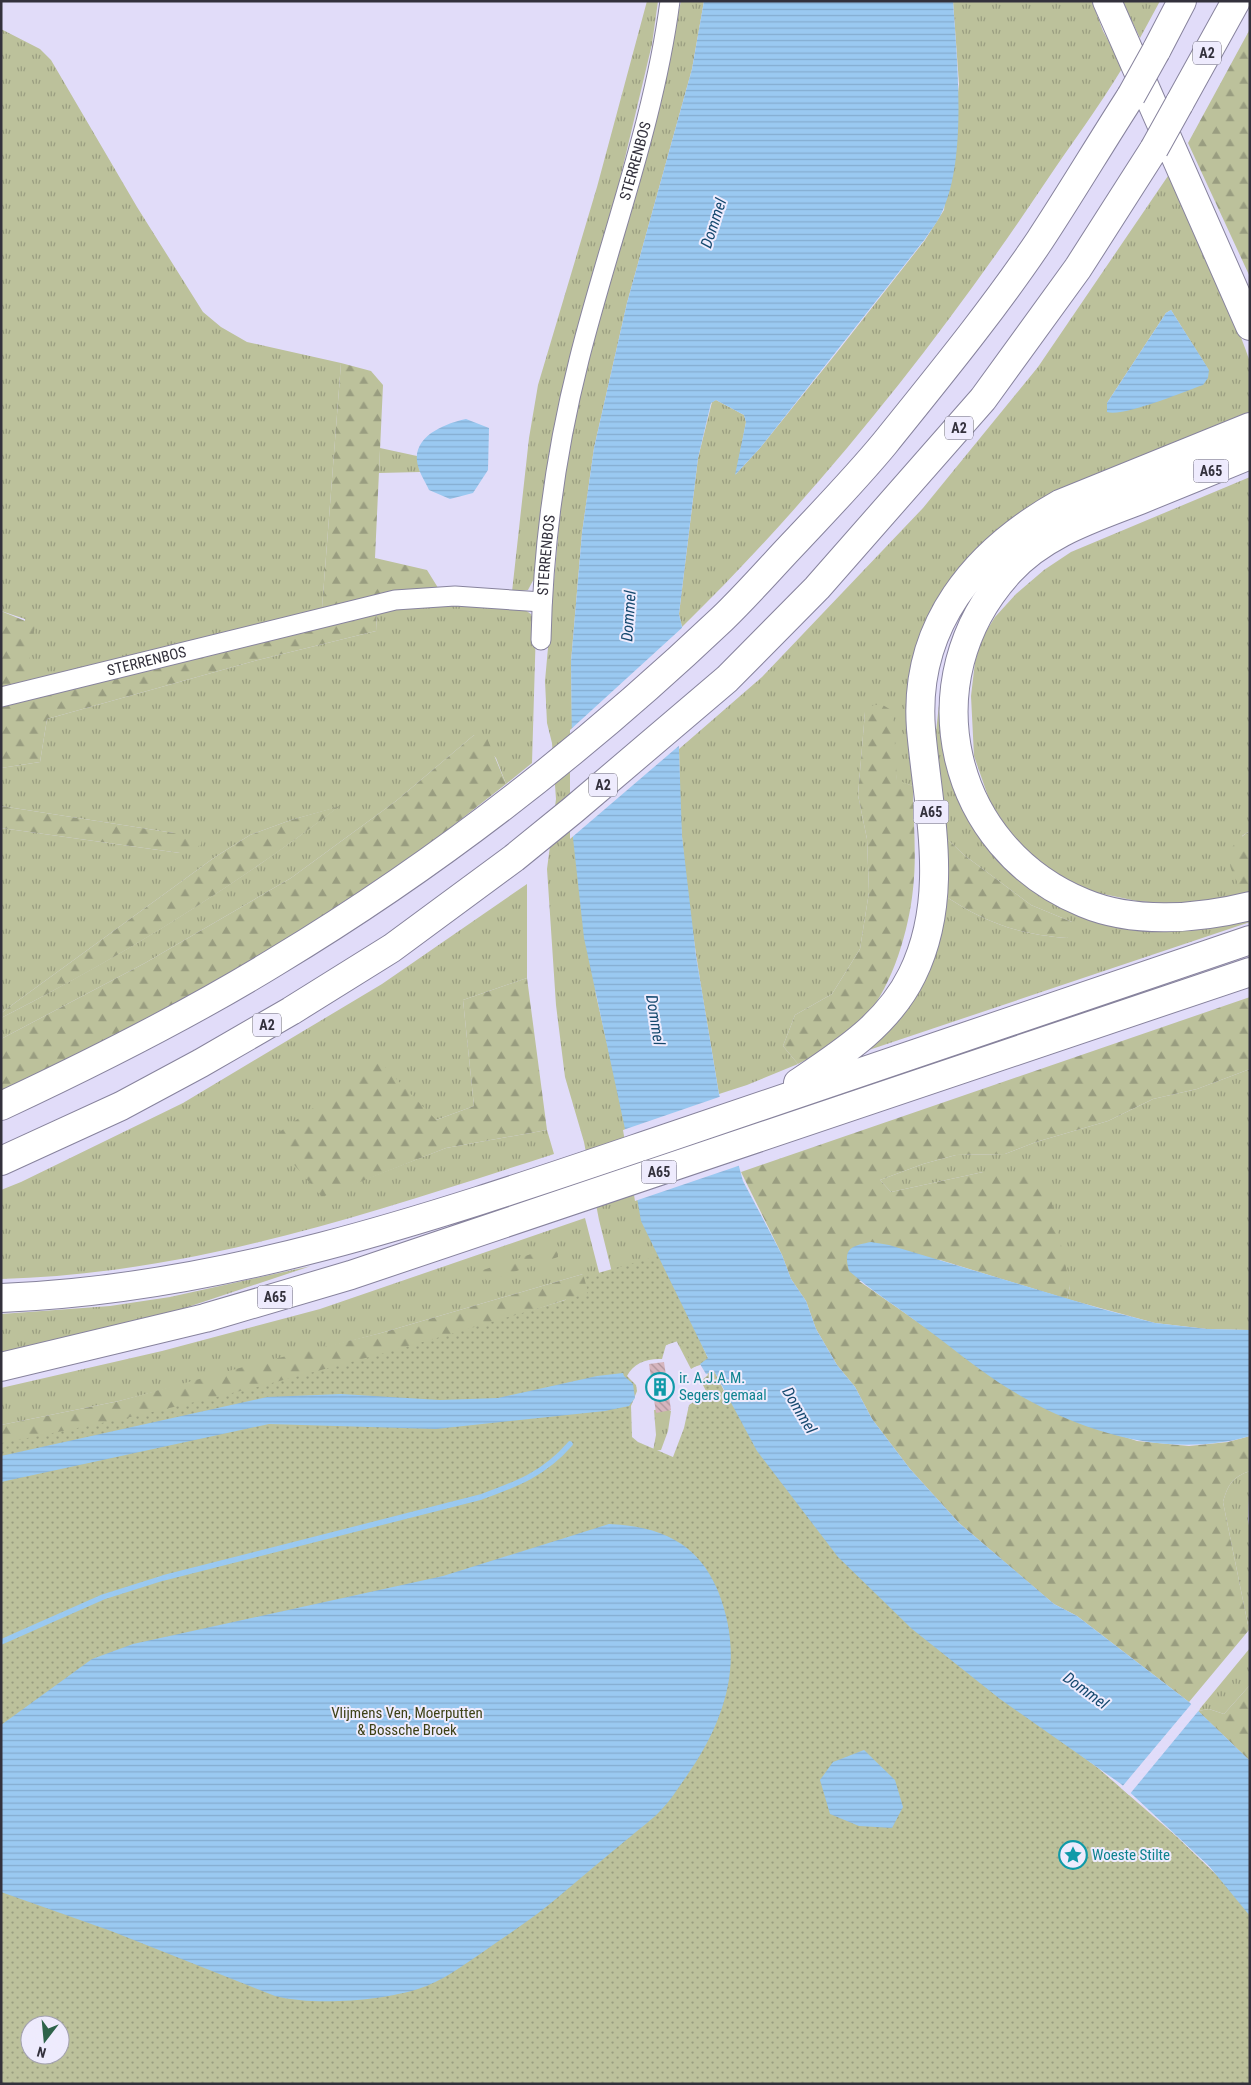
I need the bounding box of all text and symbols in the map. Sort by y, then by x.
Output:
road number: A2 [1193,42,1221,64]
street label: STERRENBOS [616,120,655,202]
water label: Dommel [697,196,731,250]
road number: A2 [945,416,973,439]
road number: A65 [1194,460,1228,482]
street label: STERRENBOS [534,514,559,596]
water label: Dommel [617,590,640,642]
street label: STERRENBOS [105,643,188,680]
road number: A2 [589,774,617,796]
road number: A65 [914,800,948,824]
water label: Dommel [642,993,669,1047]
road number: A2 [253,1014,281,1036]
road number: A65 [642,1160,676,1184]
road number: A65 [258,1285,292,1308]
place label: ir. A.J.A.M. Segers gemaal [679,1369,767,1404]
building icon: ir. A.J.A.M. Segers gemaal [645,1372,675,1402]
water label: Dommel [778,1384,821,1437]
water label: Dommel [1060,1668,1112,1713]
park label: Vlijmens Ven, Moerputten & Bossche Broek [331,1704,483,1739]
place icon: Woeste Stilte [1058,1840,1088,1870]
place label: Woeste Stilte [1092,1846,1170,1864]
north arrow [20,2015,70,2065]
text: N [35,2044,48,2061]

